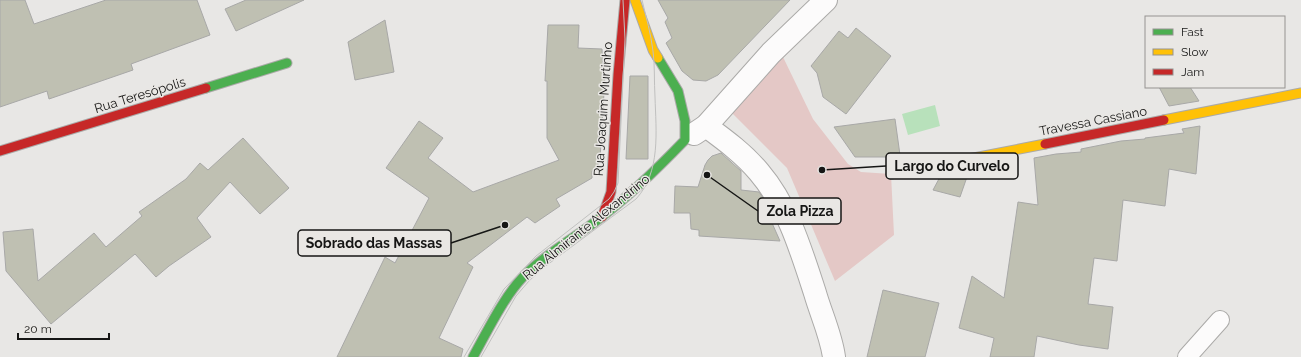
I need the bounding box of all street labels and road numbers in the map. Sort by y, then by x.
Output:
street label: Rua Joaquim Murtinho [591,41,615,177]
street label: Rua Teresópolis [93,74,187,116]
street label: Travessa Cassiano [1038,103,1148,139]
street label: Rua Almirante Alexandrino [520,171,653,283]

